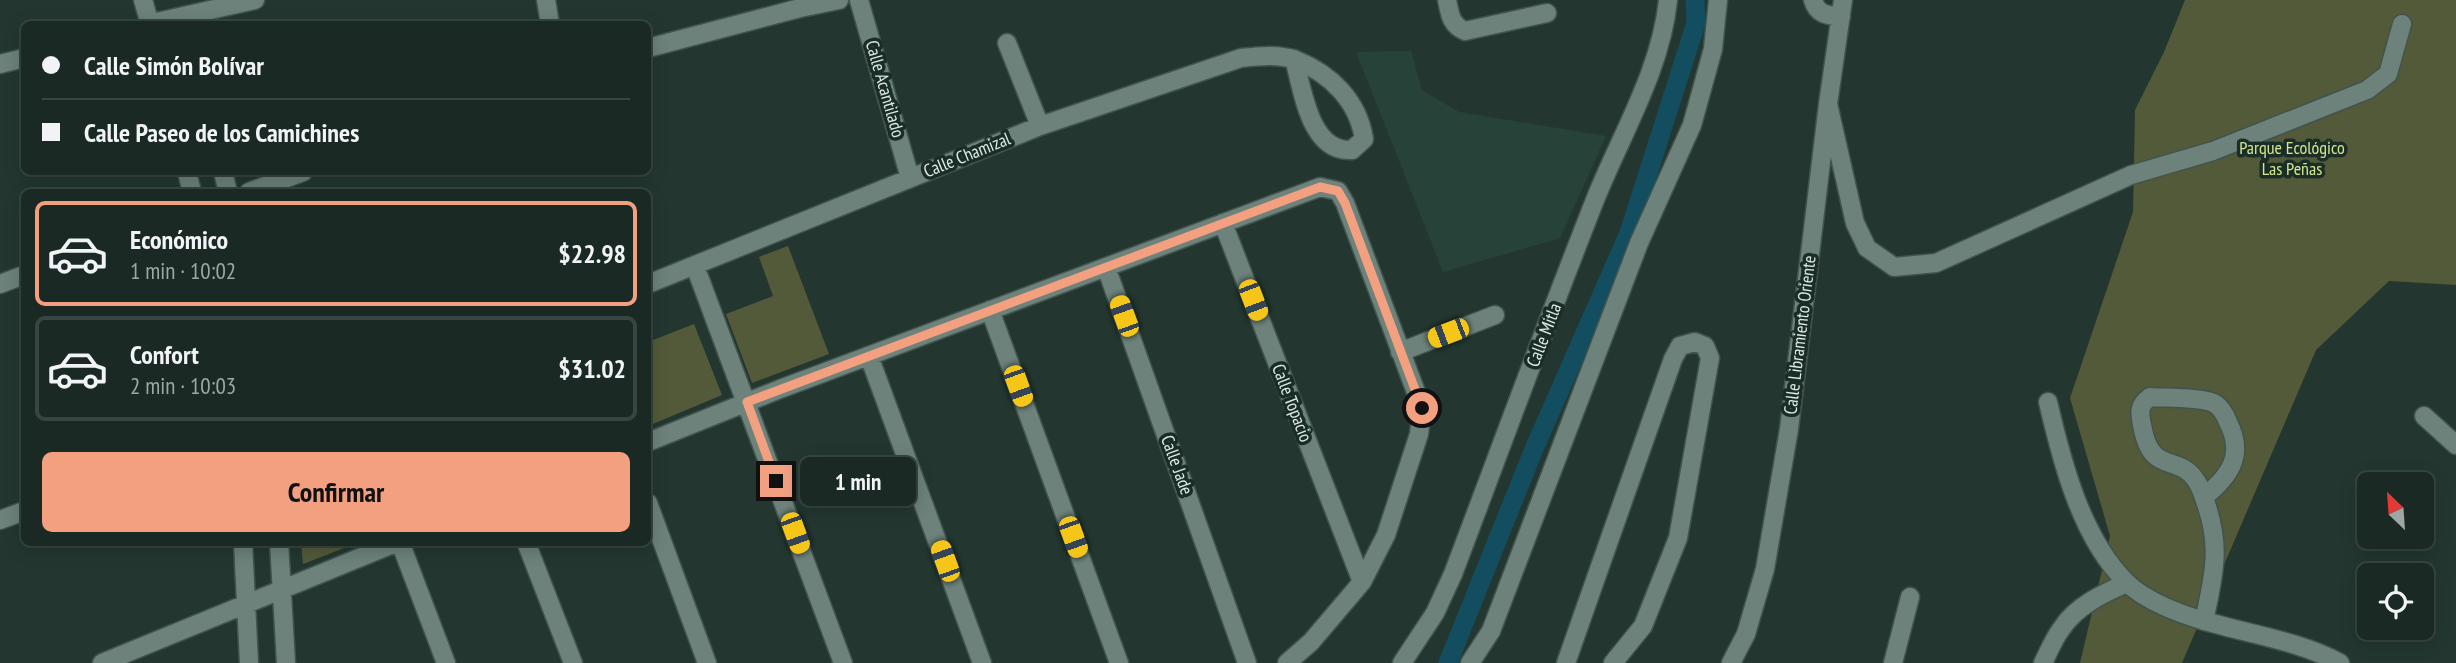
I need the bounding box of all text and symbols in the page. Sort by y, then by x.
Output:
street label: Calle Acantilado [861,38,910,140]
text: Calle Simón Bolívar [84,49,264,82]
text: Calle Paseo de los Camichines [84,116,359,149]
street label: Calle Chamizal [920,126,1014,182]
park label: Parque Ecológico Las Peñas [2239,136,2345,180]
icon: car [46,222,109,285]
text: Económico [130,223,228,256]
text: $22.98 [558,237,626,270]
street label: Calle Libramiento Oriente [1778,254,1821,416]
text: 1 min · 10:02 [130,256,236,285]
car [1236,277,1271,323]
car [1107,293,1142,339]
street label: Calle Mitla [1521,300,1566,370]
car [1425,316,1472,350]
icon: car [46,337,109,400]
text: Confort [130,338,199,371]
text: $31.02 [558,352,626,385]
street label: Calle Topacio [1267,361,1318,445]
car [1001,363,1036,409]
text: 2 min · 10:03 [130,371,236,400]
route start [1406,392,1438,424]
street label: Calle Jade [1156,432,1199,498]
button: Confirmar [42,452,630,532]
callout: 1 min [800,456,916,505]
route end [760,465,792,497]
text: 1 min [835,467,881,496]
north arrow [2357,472,2434,550]
map controls [2357,472,2434,640]
car [778,510,813,556]
car [1056,514,1091,560]
car [928,538,963,584]
button: locate [2357,563,2434,640]

